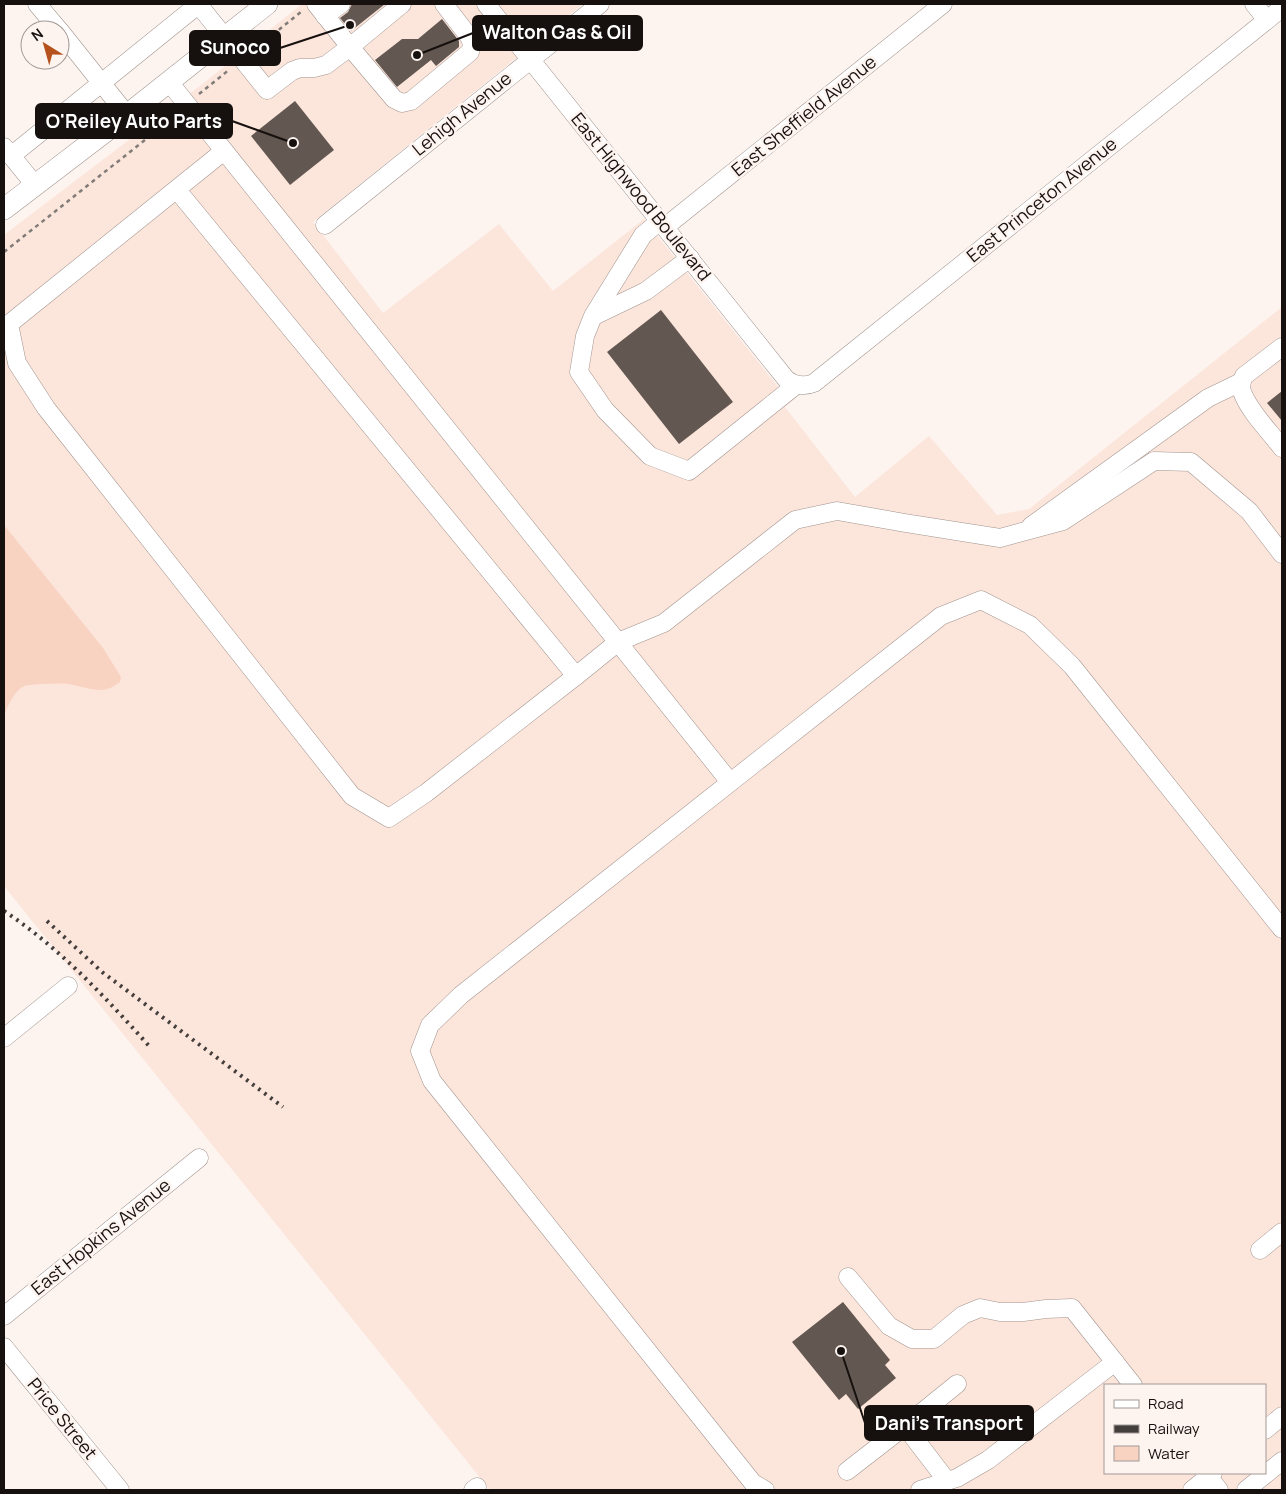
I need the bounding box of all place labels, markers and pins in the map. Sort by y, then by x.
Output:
callout: Walton Gas & Oil [473,16,642,50]
callout: Sunoco [190,31,280,65]
callout: O'Reiley Auto Parts [36,104,232,138]
callout: Dani's Transport [865,1406,1033,1440]

